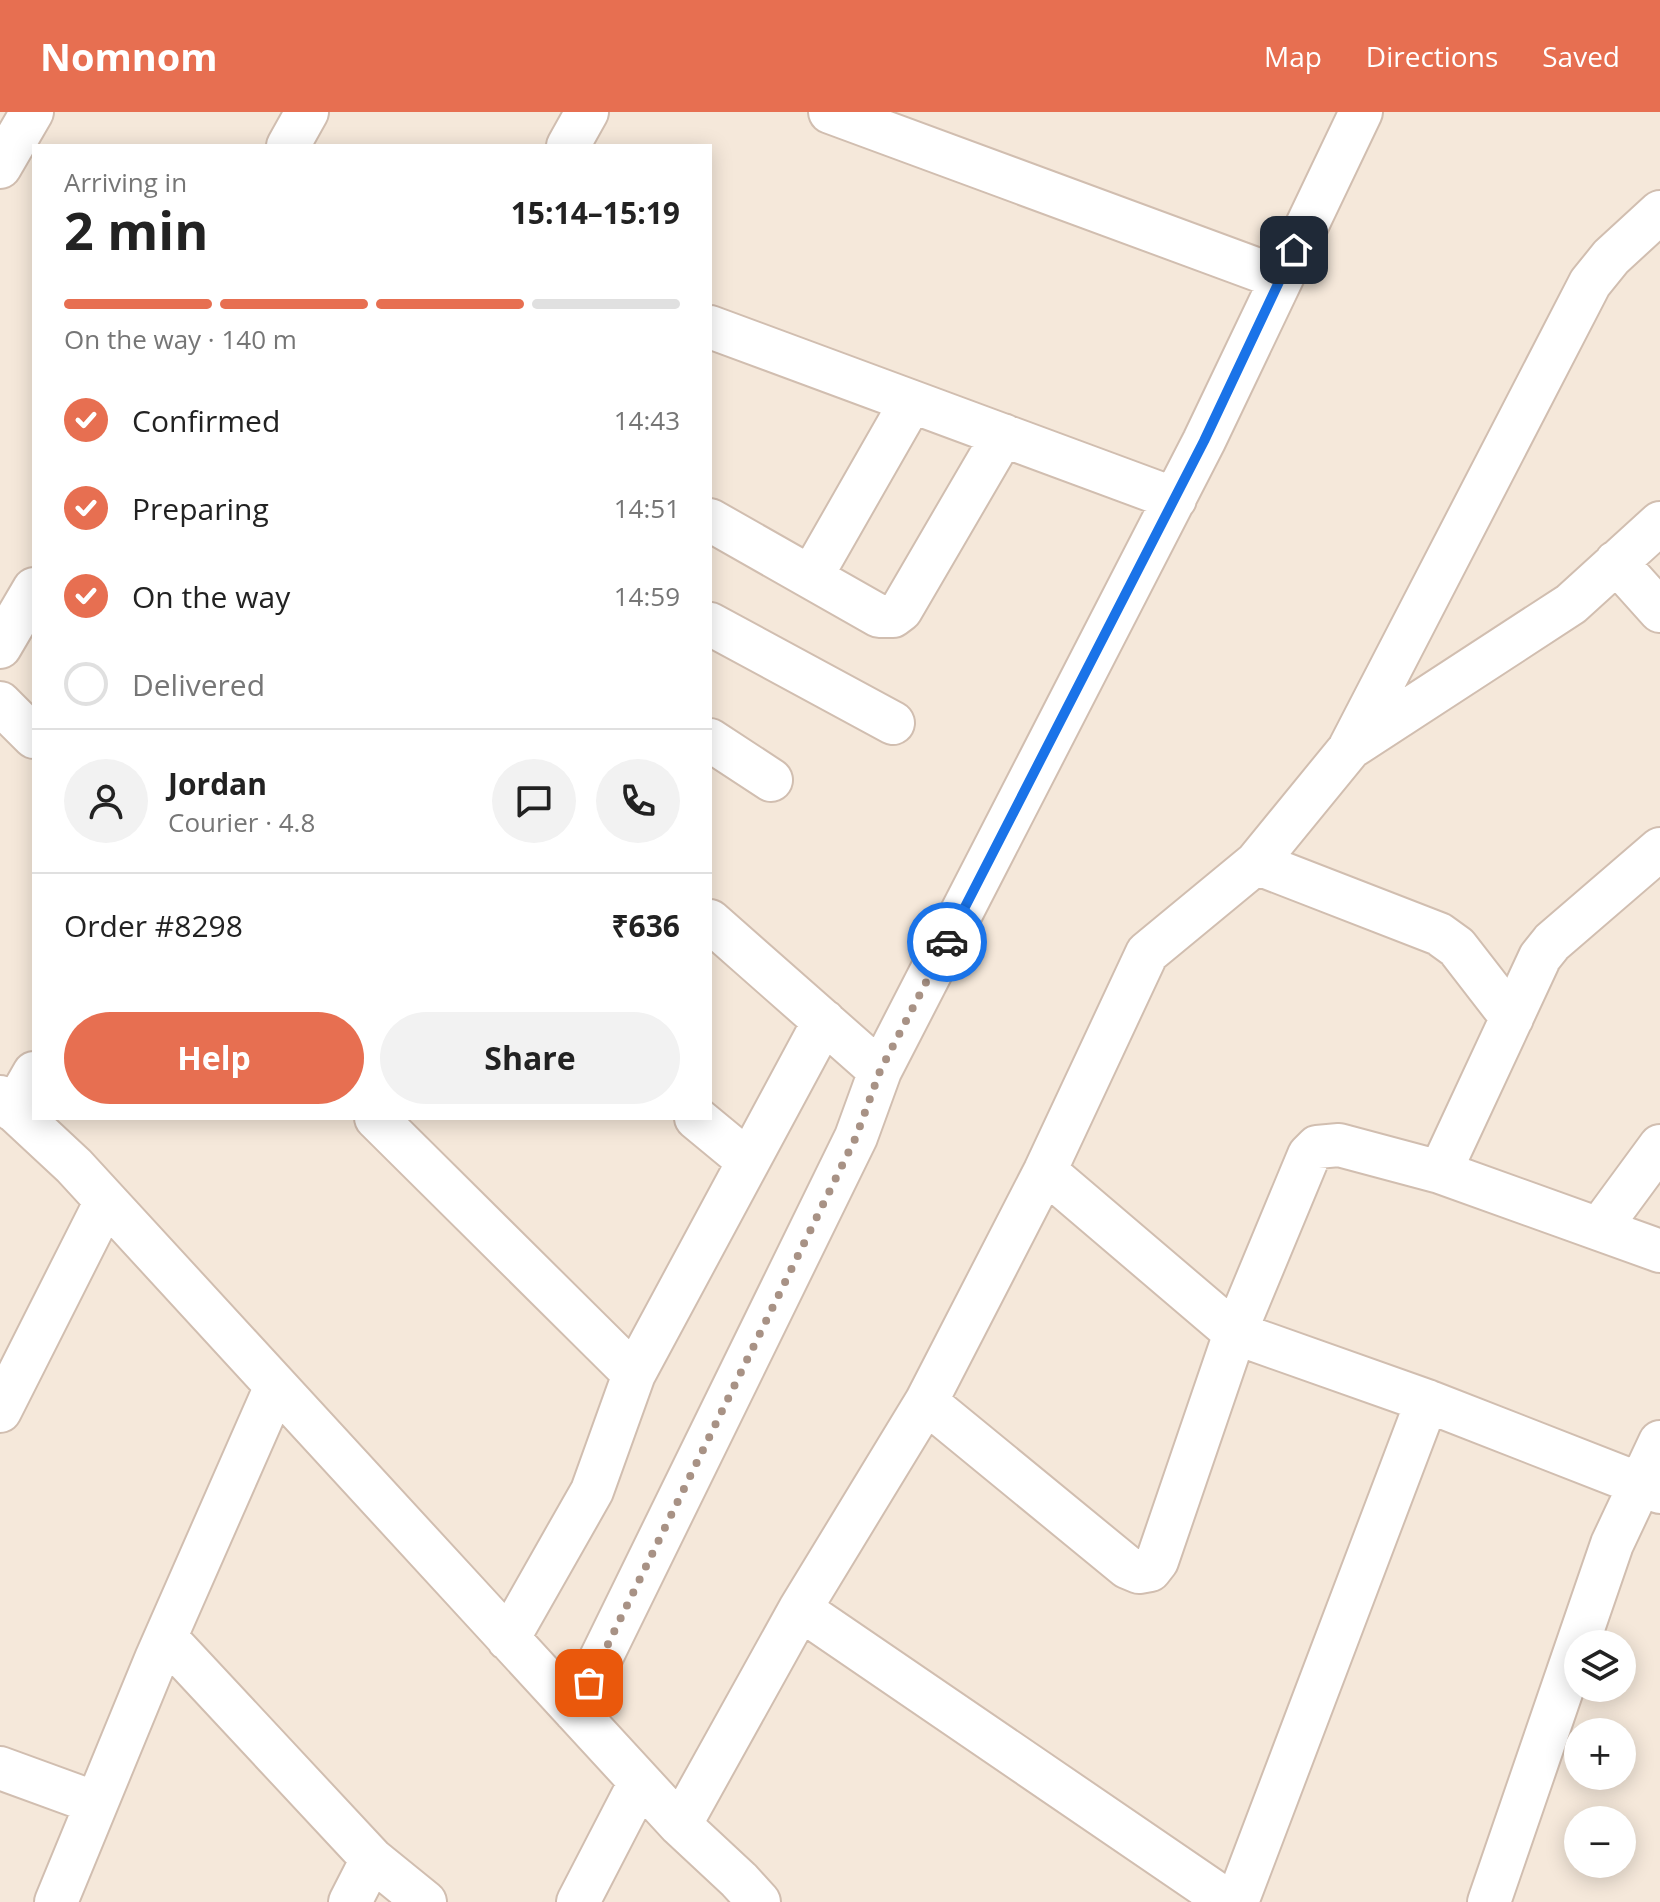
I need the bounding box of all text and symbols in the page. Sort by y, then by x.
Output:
text: Nomnom [40,30,218,82]
text: Map [1264,37,1322,75]
text: Directions [1366,37,1498,75]
text: Saved [1542,37,1620,75]
text: Arriving in [64,164,187,200]
text: 15:14–15:19 [511,192,680,233]
text: 2 min [64,194,208,265]
pin [1260,216,1328,284]
icon: home [1272,228,1316,272]
text: On the way · 140 m [64,321,297,357]
icon: check [64,398,108,442]
text: Confirmed [132,400,280,441]
text: 14:43 [614,402,680,438]
icon: check [64,486,108,530]
text: Preparing [132,488,269,529]
text: 14:51 [614,490,680,526]
icon: check [64,574,108,618]
text: On the way [132,576,290,617]
text: 14:59 [614,578,680,614]
text: Delivered [132,664,265,705]
button: person [64,759,148,843]
button: chat [492,759,576,843]
button: phone [596,759,680,843]
text: Jordan [168,763,267,804]
text: Courier · 4.8 [168,804,315,840]
courier [907,902,987,982]
text: Order #8298 [64,905,243,946]
text: ₹636 [611,905,680,946]
icon: car [925,920,969,964]
button: Help [64,1012,364,1104]
button: Share [380,1012,680,1104]
map controls [1564,1630,1636,1878]
button: layers [1564,1630,1636,1702]
pin [555,1649,623,1717]
icon: bag [567,1661,611,1705]
button: + [1564,1718,1636,1790]
button: − [1564,1806,1636,1878]

